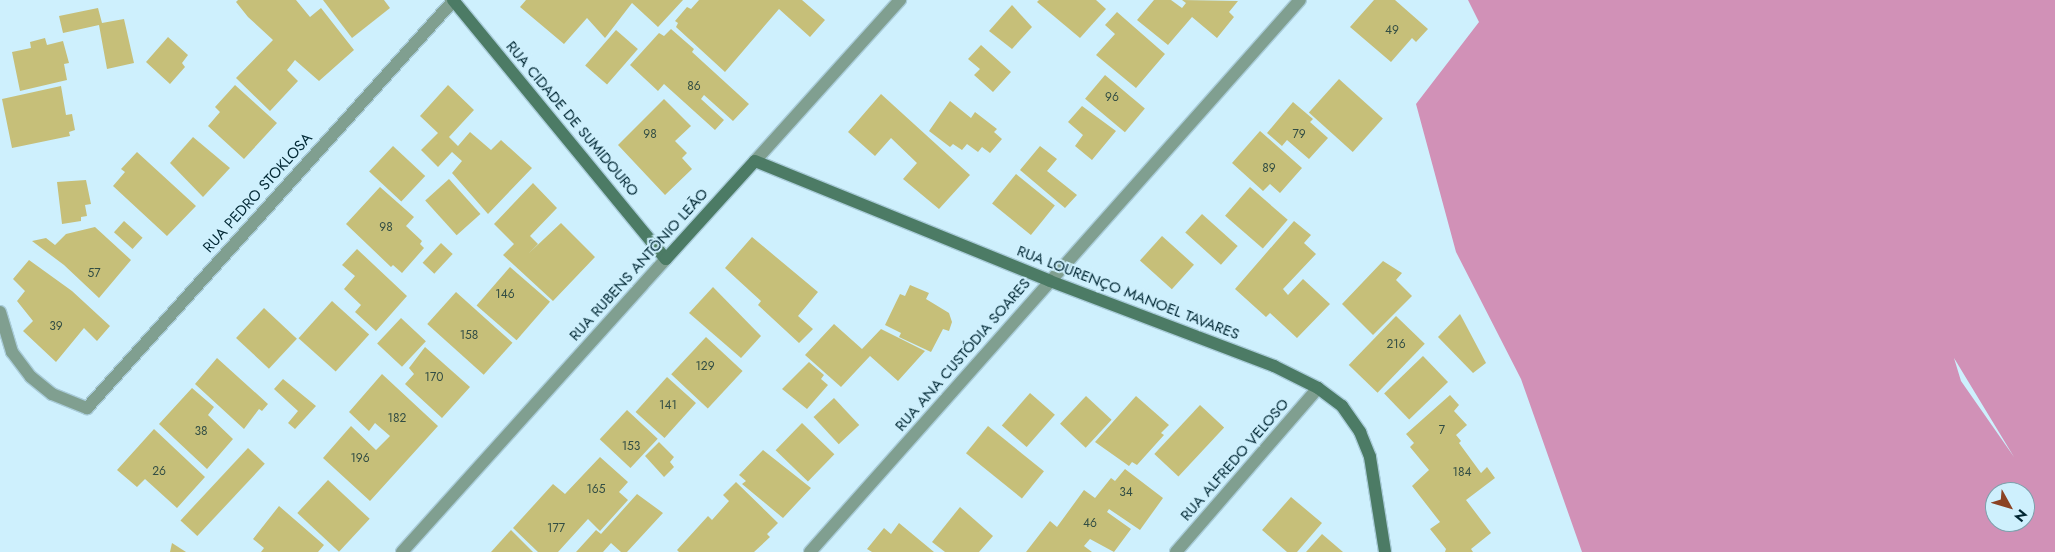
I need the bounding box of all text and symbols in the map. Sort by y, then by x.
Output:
house number: 49 [1385,24,1399,38]
street label: RUA CIDADE DE SUMIDOURO [502,38,642,200]
house number: 86 [687,80,701,94]
house number: 96 [1105,91,1119,105]
house number: 98 [643,128,657,142]
house number: 79 [1292,128,1306,142]
street label: RUA PEDRO STOKLOSA [200,130,316,256]
house number: 89 [1262,162,1276,176]
street label: RUA RUBENS ANTÔNIO LEÃO [566,185,712,345]
house number: 98 [379,221,393,235]
street label: RUA LOURENÇO MANOEL TAVARES [1014,242,1242,344]
house number: 57 [87,267,101,281]
street label: RUA ANA CUSTÓDIA SOARES [892,275,1034,435]
house number: 146 [495,288,515,302]
house number: 39 [49,320,63,334]
house number: 158 [460,329,478,343]
house number: 216 [1386,338,1406,352]
house number: 129 [695,360,715,374]
house number: 170 [425,371,443,385]
street label: RUA ALFREDO VELOSO [1177,395,1293,525]
house number: 141 [659,399,677,413]
house number: 182 [388,412,406,426]
house number: 7 [1439,424,1445,438]
house number: 38 [194,425,208,439]
house number: 153 [622,440,640,454]
house number: 196 [350,452,370,466]
house number: 26 [152,465,166,479]
house number: 184 [1453,466,1471,480]
north arrow [1985,482,2035,532]
house number: 165 [586,483,606,497]
house number: 34 [1119,486,1133,500]
text: N [2010,505,2032,526]
house number: 46 [1083,517,1097,531]
house number: 177 [547,522,565,536]

